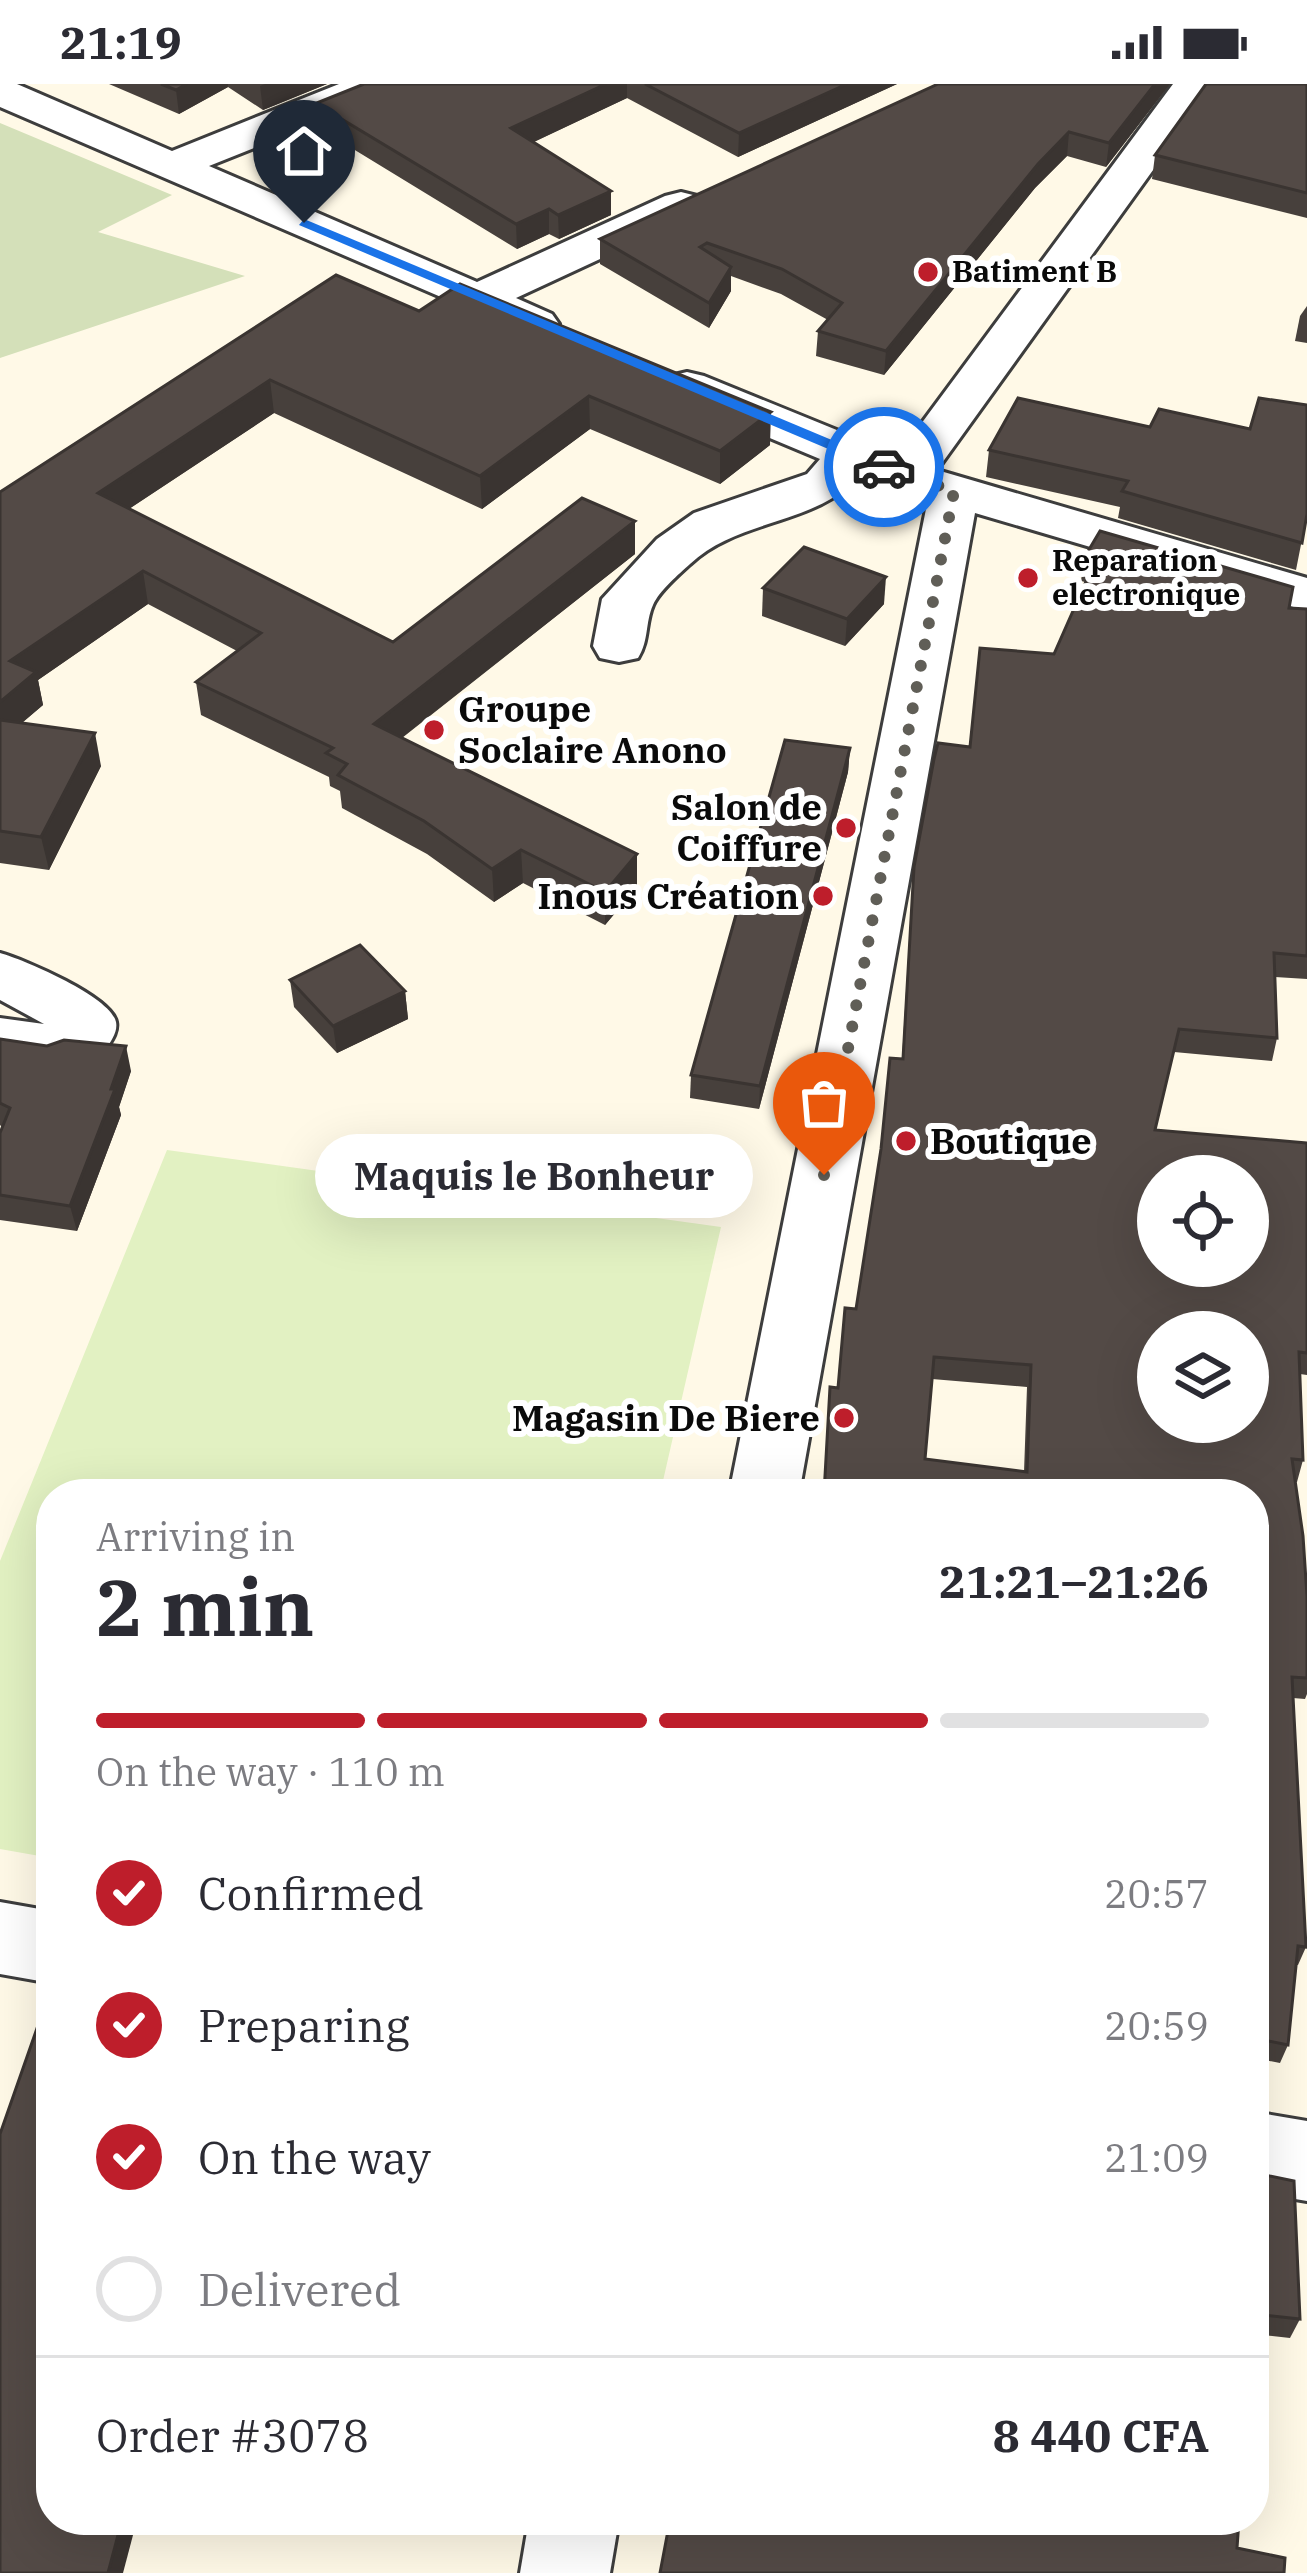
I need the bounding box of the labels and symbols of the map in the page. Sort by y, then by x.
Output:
pin [253,100,355,223]
place label: Batiment B [952,251,1117,290]
marker: Batiment B [915,259,941,285]
courier [824,407,944,527]
place label: Reparation electronique [1052,540,1240,613]
marker: Reparation electronique [1015,565,1041,591]
place label: Groupe Soclaire Anono [458,685,727,773]
marker: Groupe Soclaire Anono [421,717,447,743]
place label: Salon de Coiffure [671,783,822,871]
marker: Salon de Coiffure [833,815,859,841]
place label: Inous Création [537,872,799,919]
marker: Inous Création [810,883,836,909]
pin [773,1052,875,1175]
place label: Boutique [930,1117,1092,1164]
marker: Boutique [893,1128,919,1154]
callout: Maquis le Bonheur [314,1133,752,1217]
place label: Magasin De Biere [512,1394,820,1441]
marker: Magasin De Biere [831,1405,857,1431]

